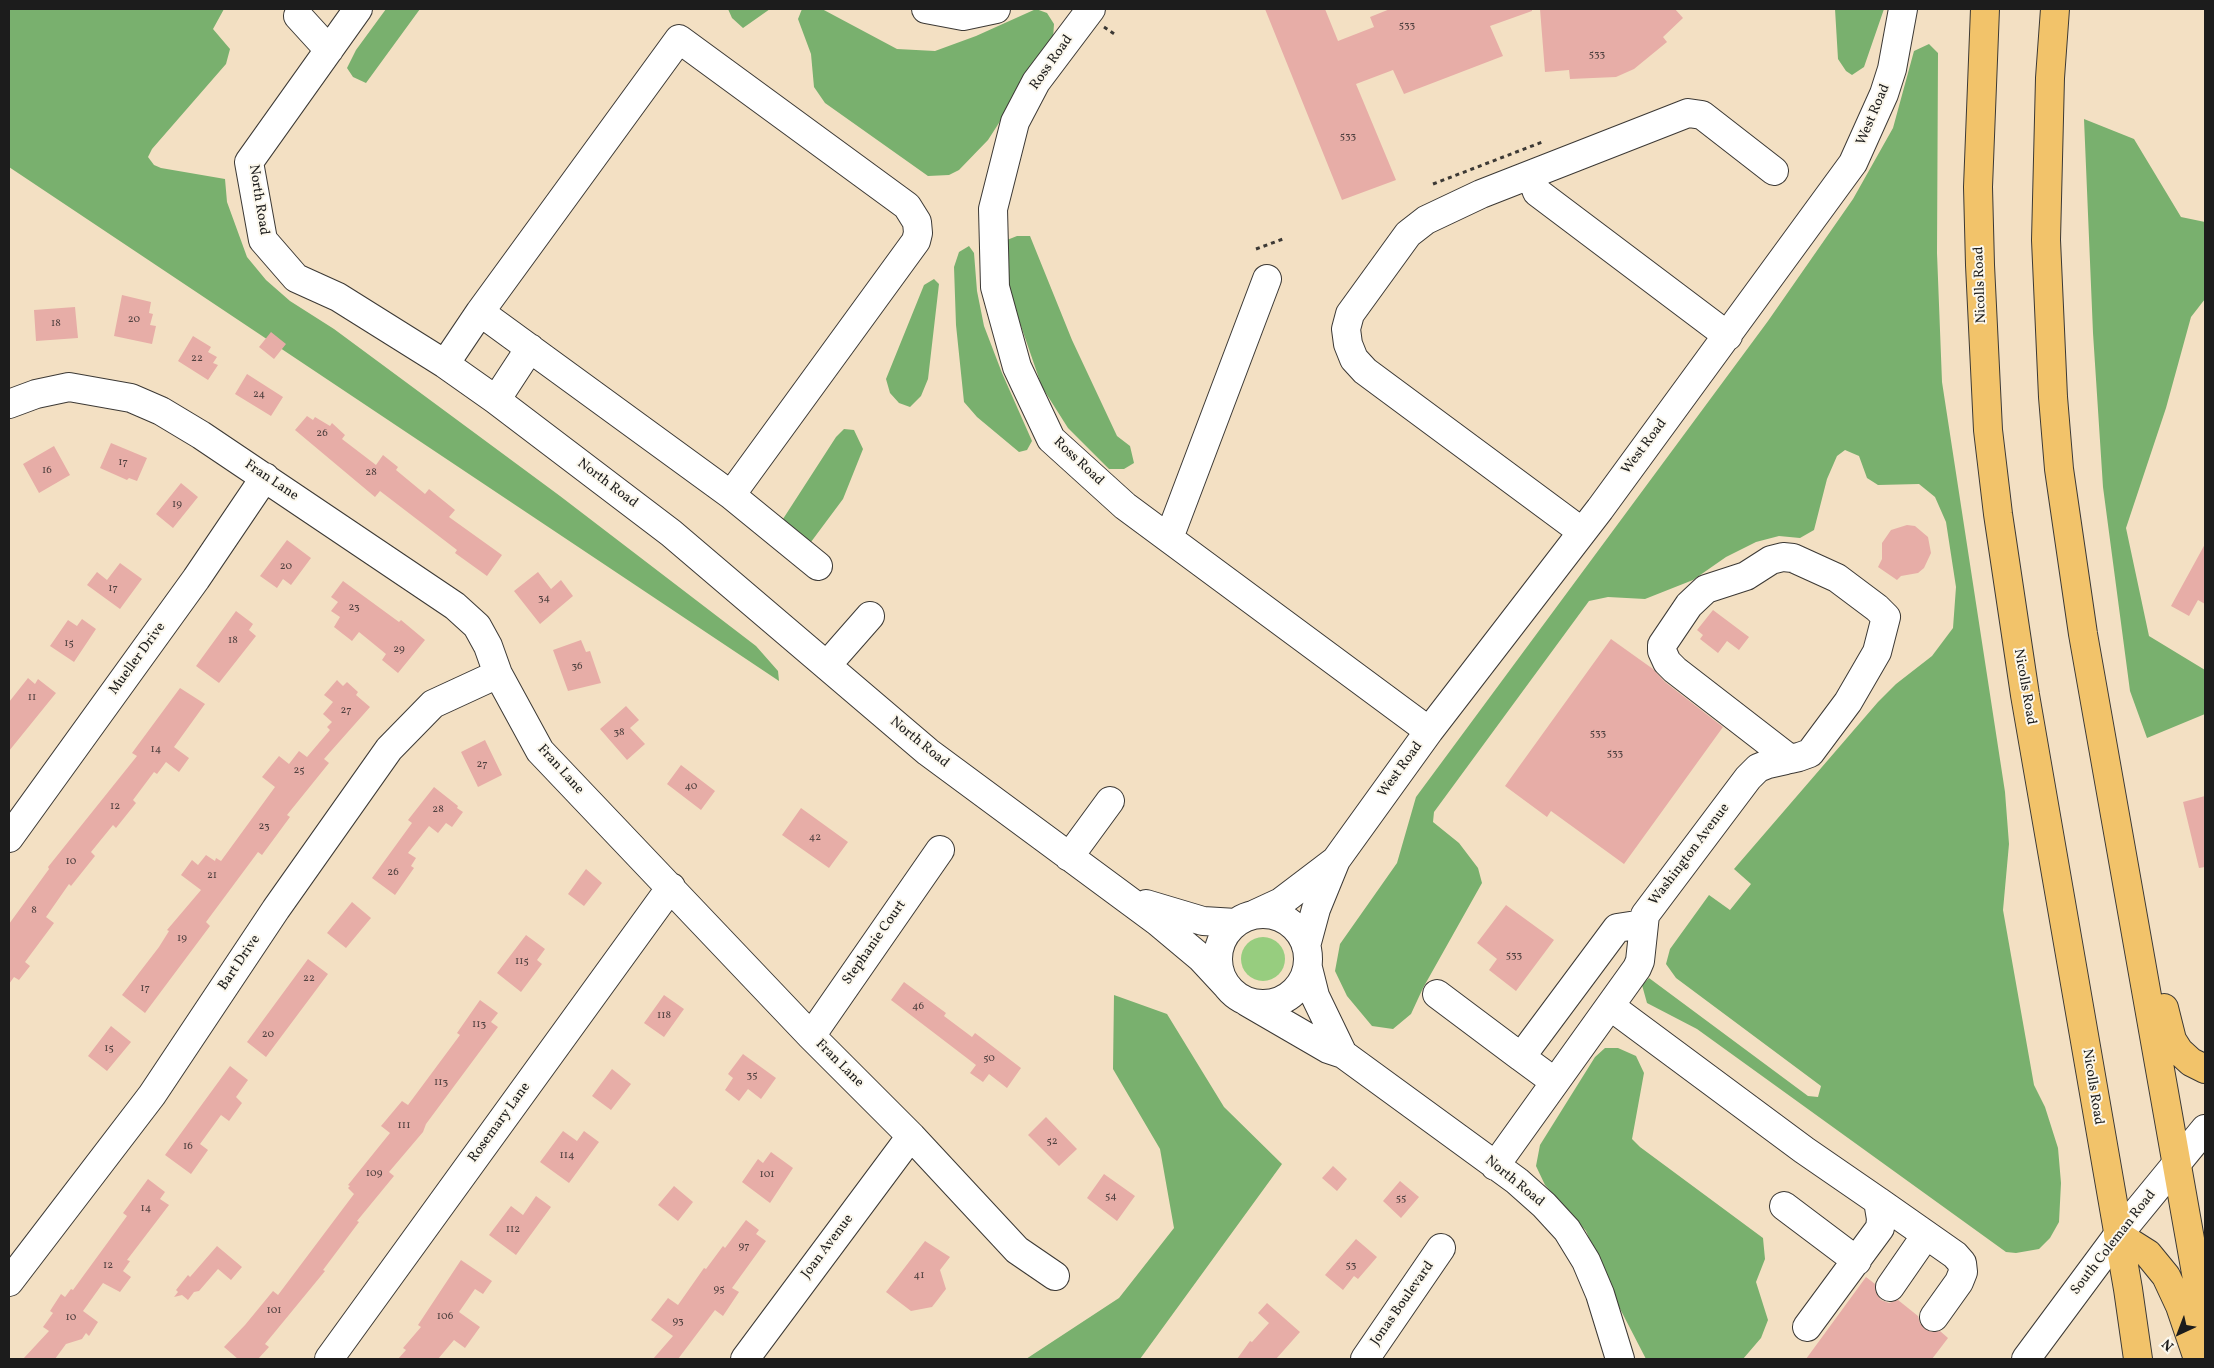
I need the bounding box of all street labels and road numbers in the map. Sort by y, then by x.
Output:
street label: Ross Road [1027,32,1077,94]
street label: West Road [1854,82,1894,148]
street label: North Road [244,163,272,237]
street label: Nicolls Road [1971,246,1991,324]
street label: West Road [1619,416,1671,478]
street label: Ross Road [1049,434,1107,490]
street label: North Road [573,456,641,512]
street label: Fran Lane [241,457,301,505]
street label: Mueller Drive [106,620,170,698]
street label: Nicolls Road [2009,648,2039,726]
street label: North Road [886,714,952,772]
street label: West Road [1375,739,1427,801]
street label: Fran Lane [533,742,587,798]
street label: Washington Avenue [1646,801,1734,909]
street label: Stephanie Court [840,897,910,989]
street label: Bart Drive [215,932,265,994]
street label: Fran Lane [811,1036,867,1092]
street label: Nicolls Road [2078,1048,2106,1126]
street label: Rosemary Lane [465,1080,535,1166]
street label: North Road [1481,1153,1547,1211]
street label: South Coleman Road [2068,1187,2160,1299]
street label: Joan Avenue [798,1212,858,1282]
street label: Jonas Boulevard [1368,1259,1438,1349]

